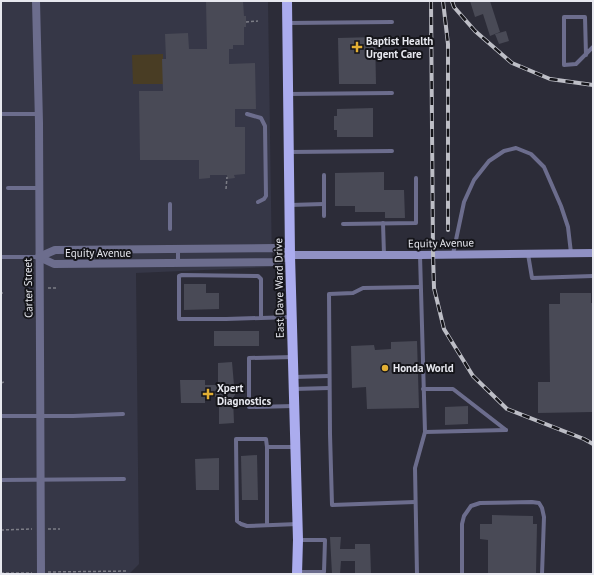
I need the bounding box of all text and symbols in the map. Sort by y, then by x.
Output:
place label: Baptist Health Urgent Care [366,34,433,61]
marker: Baptist Health Urgent Care [351,41,363,53]
street label: Equity Avenue [408,235,475,251]
street label: East Dave Ward Drive [271,237,287,338]
street label: Equity Avenue [65,246,131,260]
street label: Carter Street [20,258,36,318]
place label: Honda World [393,361,454,375]
marker: Honda World [380,363,390,373]
place label: Xpert Diagnostics [217,381,272,408]
marker: Xpert Diagnostics [202,388,214,400]

